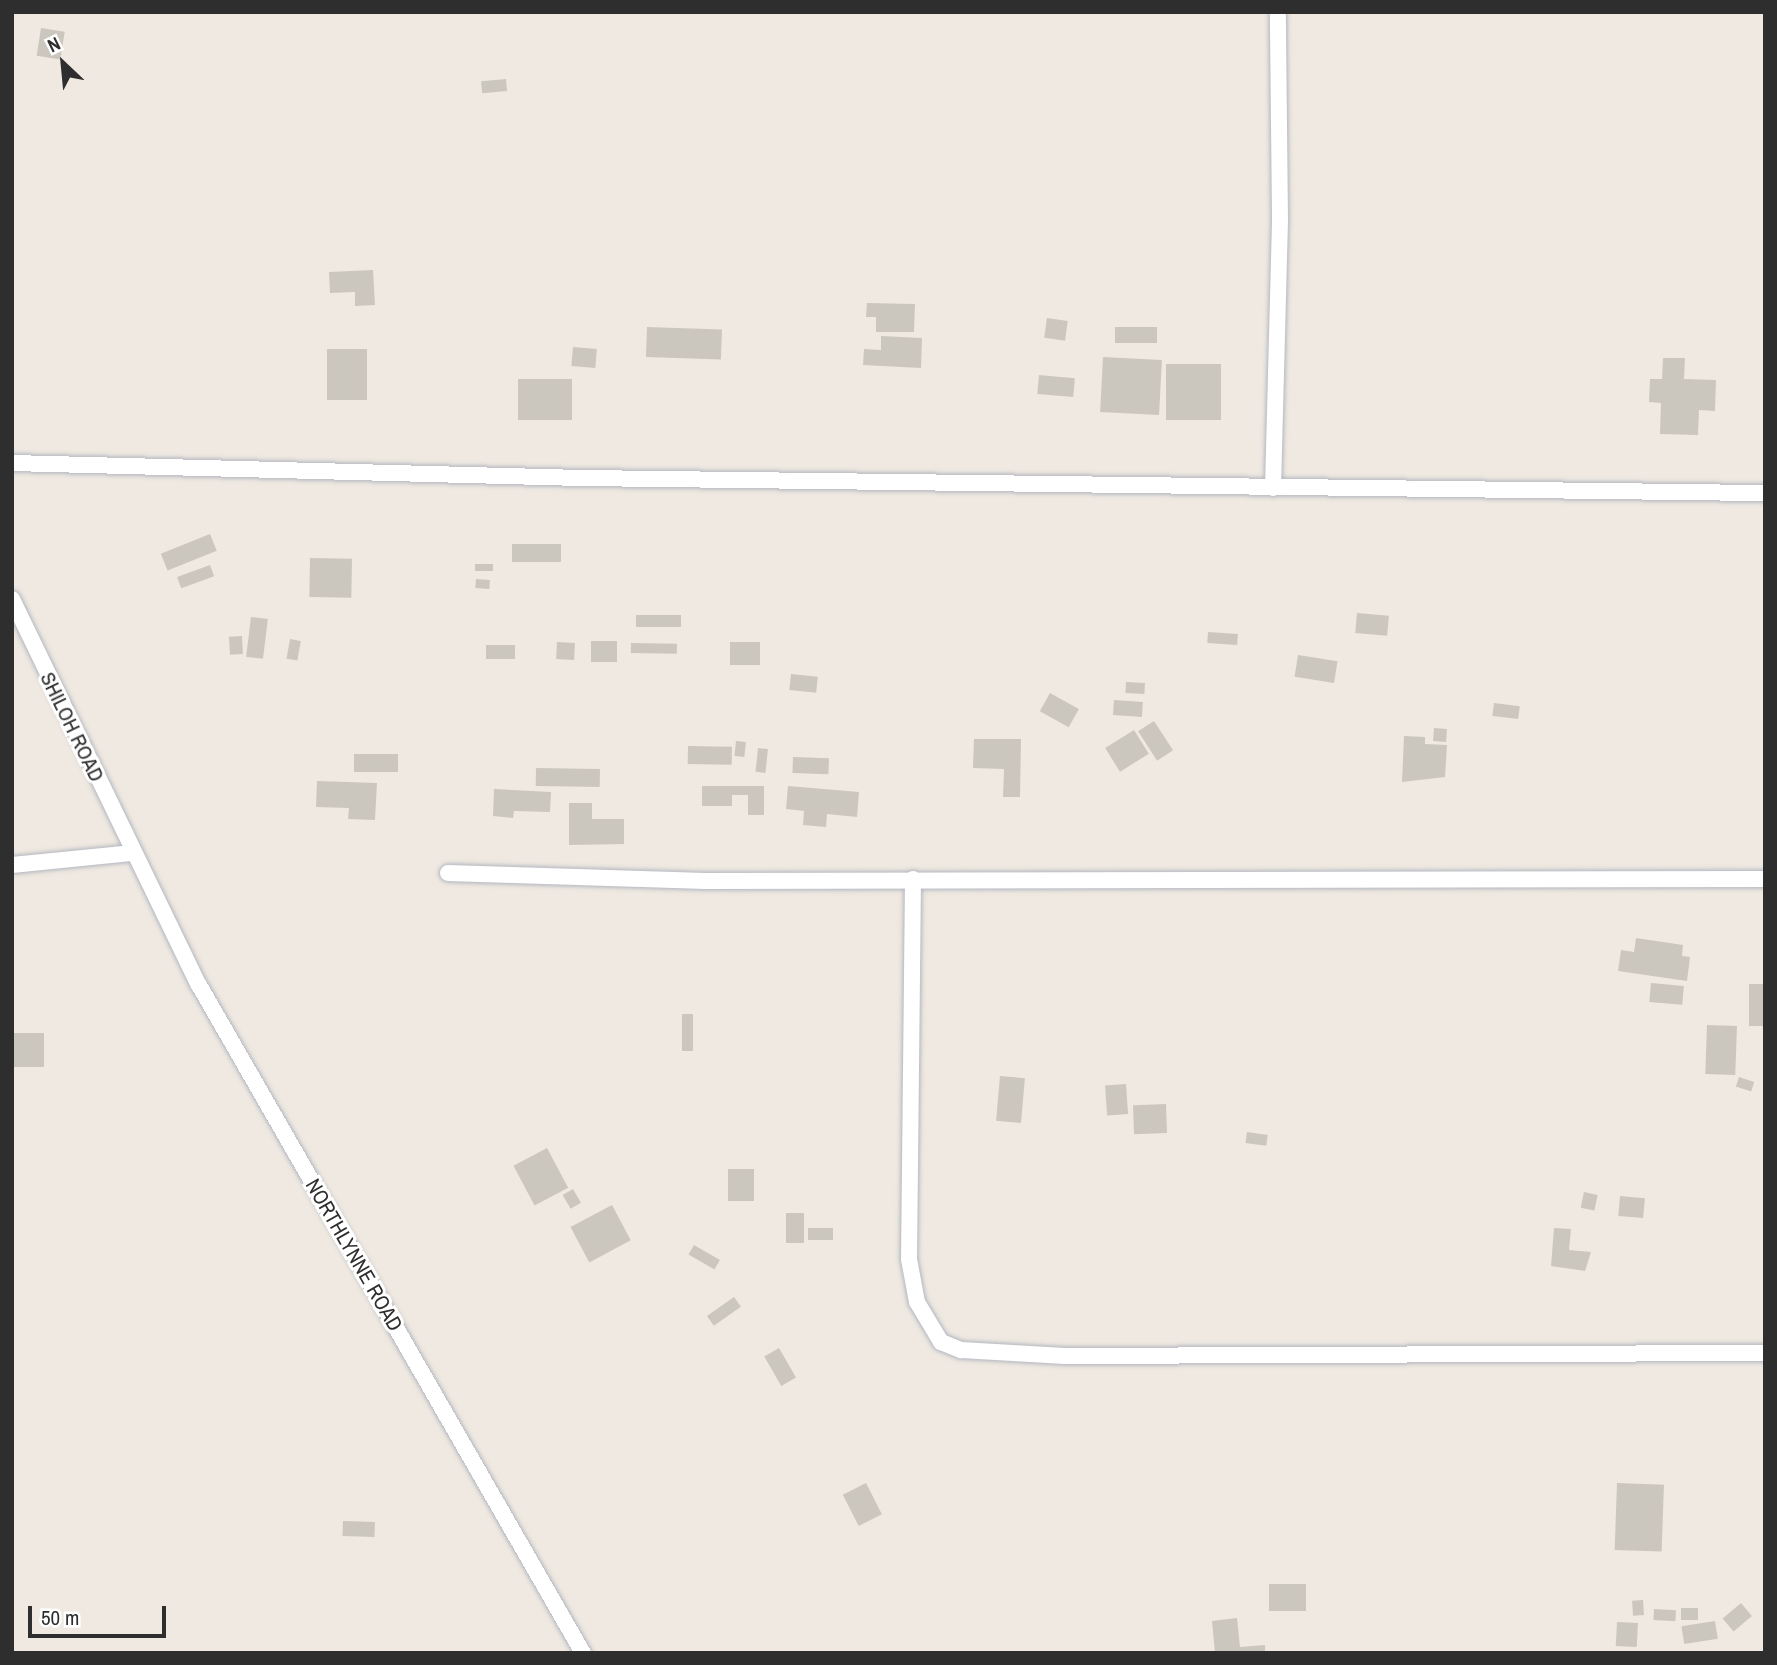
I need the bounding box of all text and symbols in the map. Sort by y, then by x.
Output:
north arrow [28,28,98,98]
text: N [43,30,65,58]
street label: SHILOH ROAD [35,668,109,786]
street label: NORTHLYNNE ROAD [300,1174,408,1336]
scale bar [32,1592,170,1636]
text: 50 m [41,1603,79,1632]

